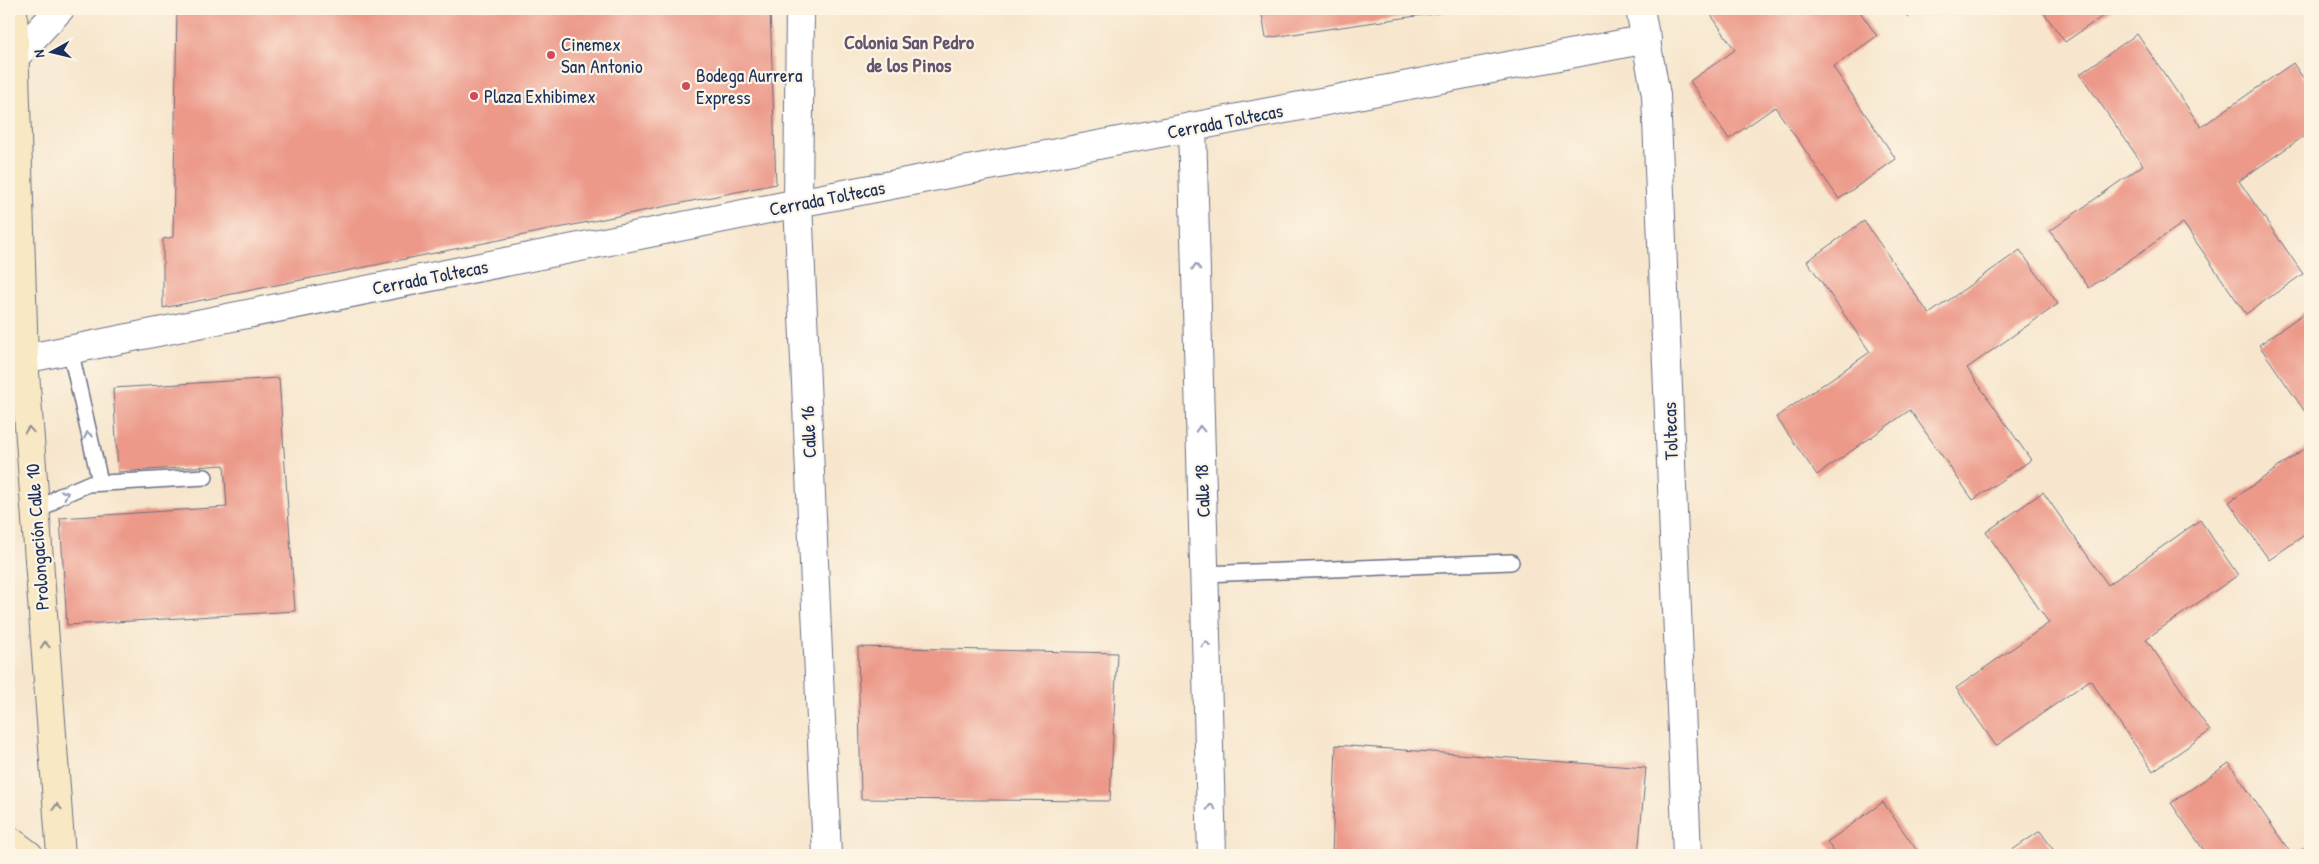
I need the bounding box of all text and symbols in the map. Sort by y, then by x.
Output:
north arrow [28,28,78,78]
district label: Colonia San Pedro de los Pinos [844,28,974,78]
place label: Cinemex San Antonio [561,31,643,79]
text: N [29,48,49,59]
marker: Cinemex San Antonio [545,49,557,61]
place label: Bodega Aurrera Express [696,62,803,110]
marker: Bodega Aurrera Express [680,80,692,92]
place label: Plaza Exhibimex [484,83,596,109]
marker: Plaza Exhibimex [468,90,480,102]
street label: Cerrada Toltecas [1165,97,1285,145]
street label: Cerrada Toltecas [767,174,887,222]
street label: Cerrada Toltecas [370,253,490,301]
one-way arrow [1191,262,1201,270]
street label: Toltecas [1656,402,1684,460]
street label: Calle 16 [794,405,822,459]
one-way arrow [1195,425,1206,433]
one-way arrow [24,426,35,434]
one-way arrow [83,431,94,439]
street label: Prolongación Calle 10 [19,463,55,611]
street label: Calle 18 [1188,464,1216,518]
one-way arrow [60,490,69,501]
one-way arrow [40,640,51,648]
one-way arrow [1201,640,1211,648]
one-way arrow [52,802,63,810]
one-way arrow [1205,802,1216,810]

